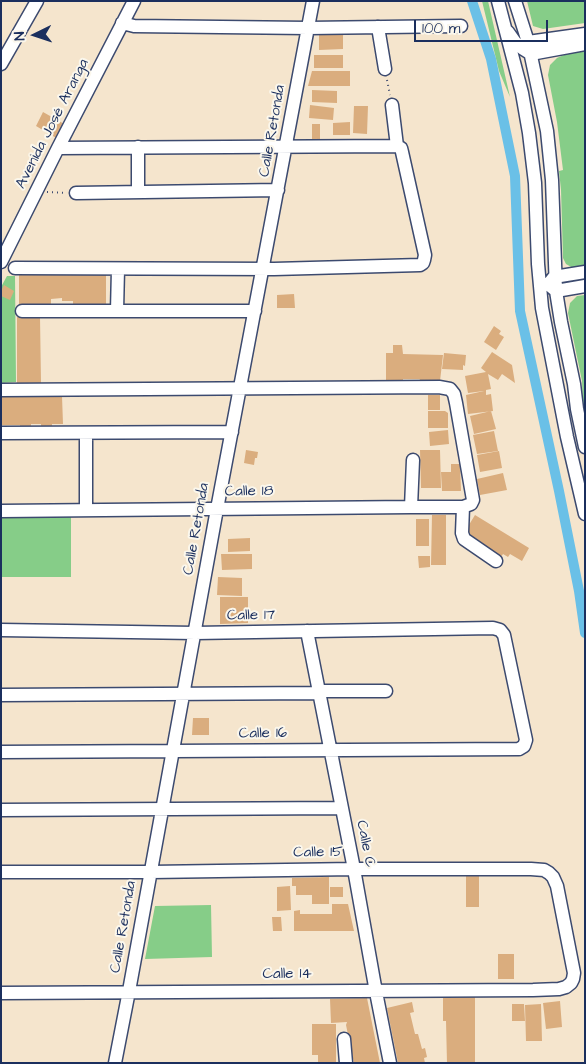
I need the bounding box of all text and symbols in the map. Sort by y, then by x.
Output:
north arrow [10,10,60,60]
scale bar [416,10,550,42]
text: 100 m [422,18,461,39]
text: N [10,31,30,41]
street label: Avenida José Aranga [13,56,93,192]
street label: Calle Retonda [256,84,290,178]
street label: Calle Retonda [180,482,214,576]
street label: Calle 18 [224,483,274,501]
street label: Calle 17 [227,607,275,625]
street label: Calle 16 [239,725,287,743]
street label: Calle C [352,819,378,869]
street label: Calle 15 [293,844,343,862]
street label: Calle Retonda [107,880,141,974]
street label: Calle 14 [262,966,312,984]

